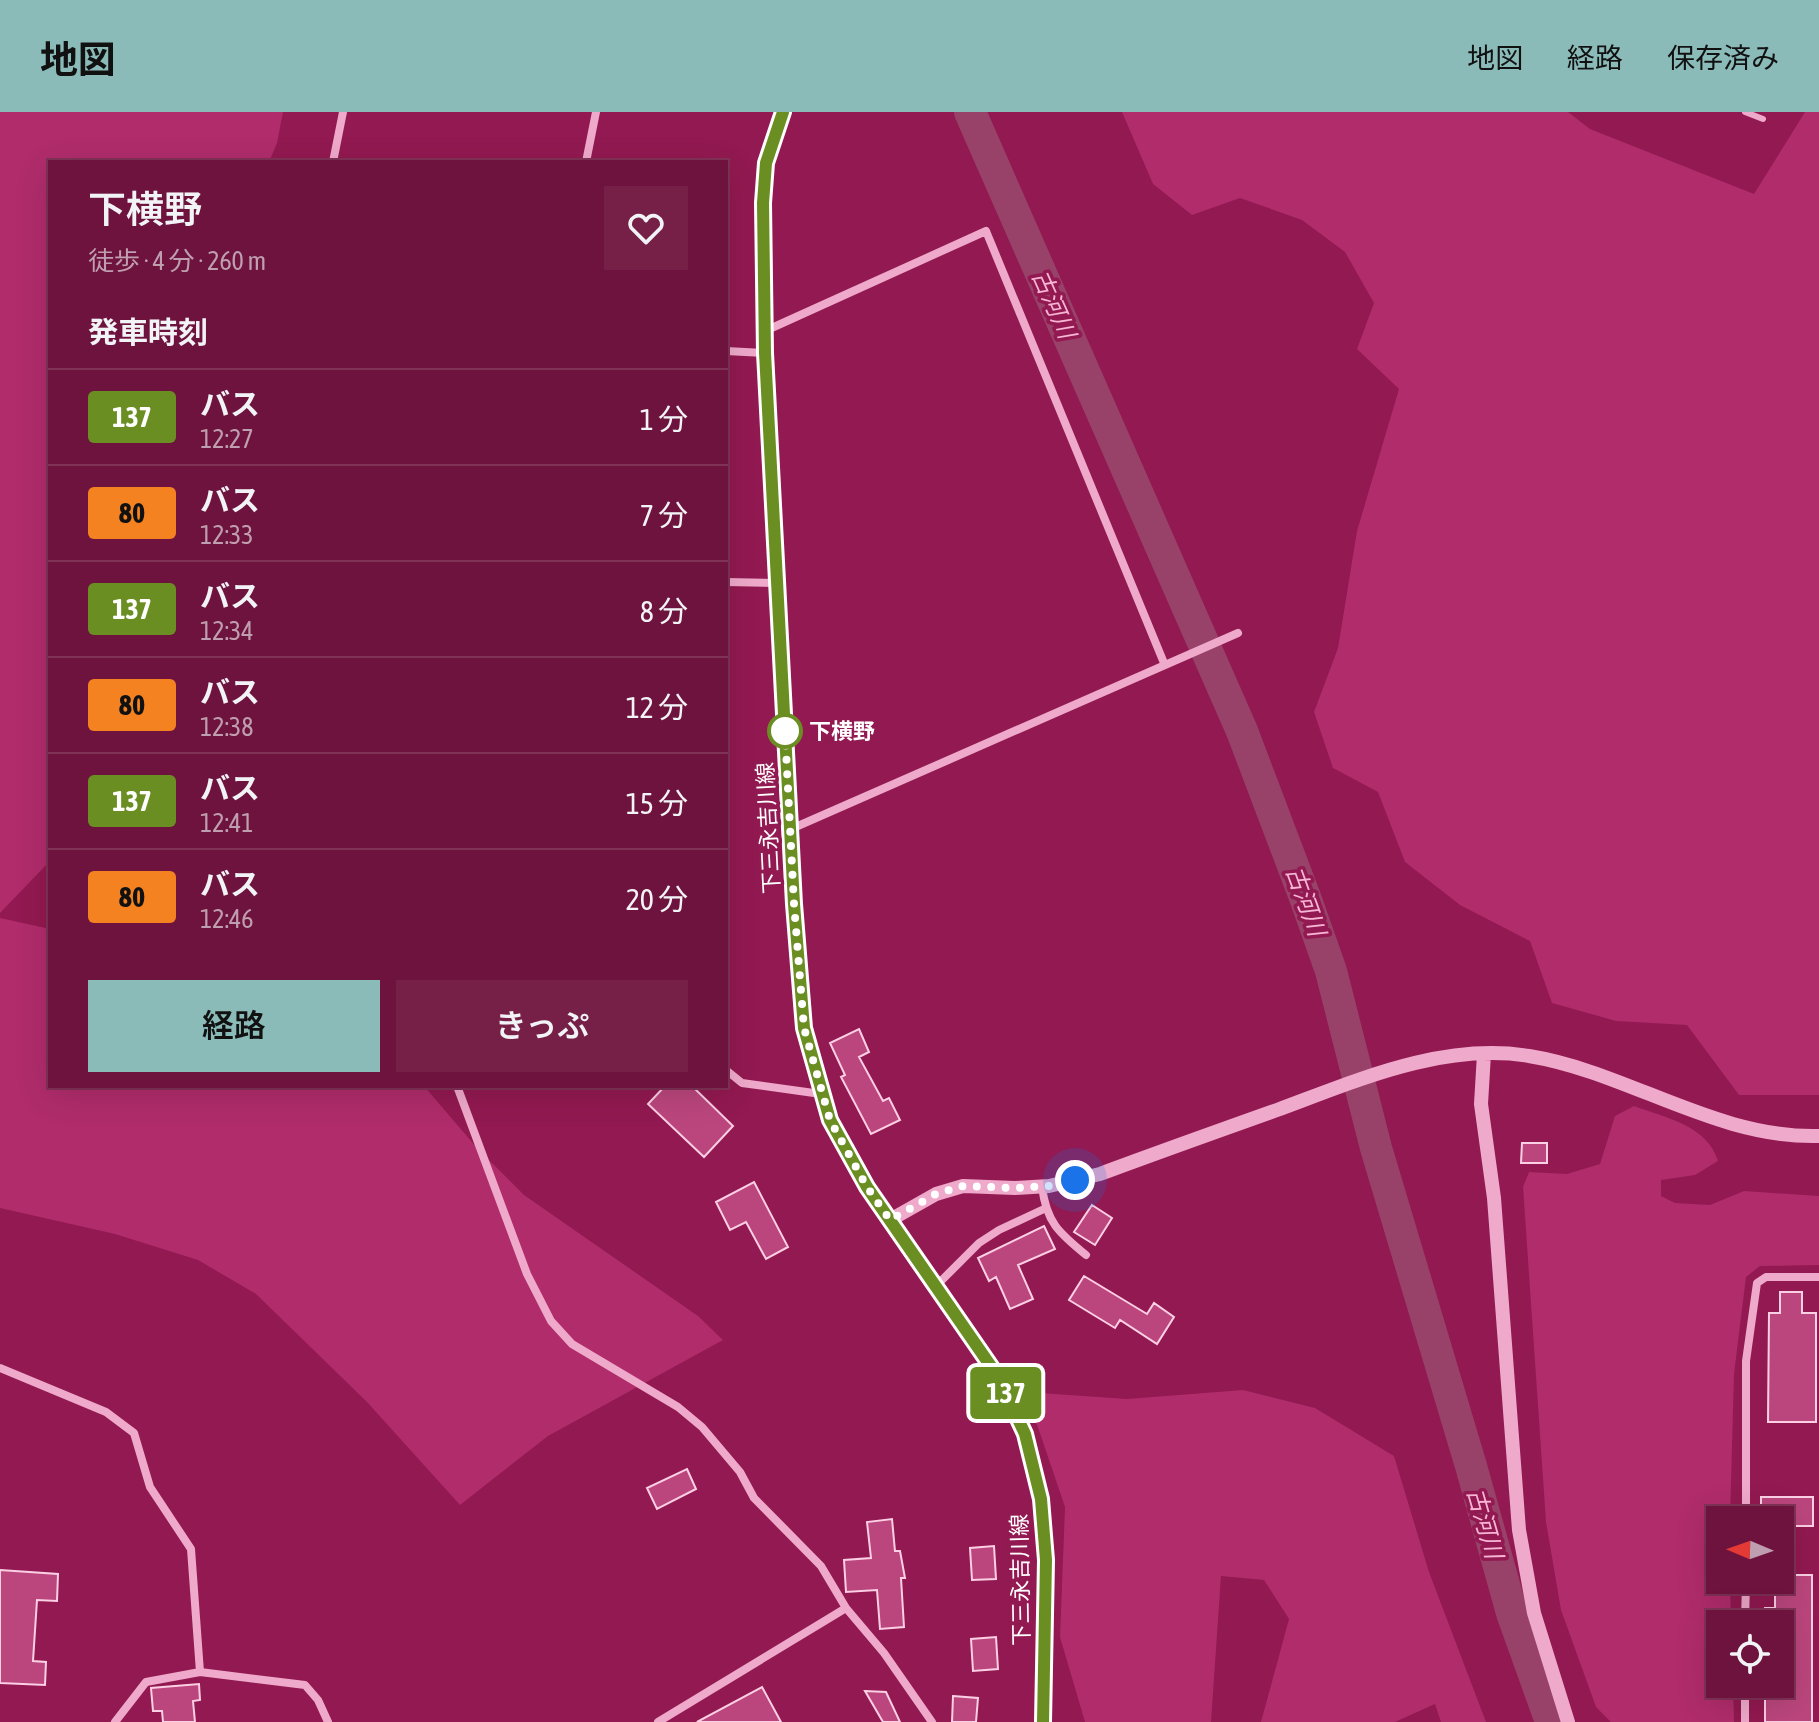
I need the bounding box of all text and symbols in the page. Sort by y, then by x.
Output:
text: 地図 [40,38,116,81]
text: 地図 [1467,42,1523,74]
text: 経路 [1567,42,1623,74]
text: 保存済み [1667,42,1779,74]
button: heart [604,186,688,270]
text: 下横野 [88,188,202,231]
text: 徒歩 · 4 分 · 260 m [88,246,266,276]
water label: 古河川 [1027,266,1082,345]
text: 発車時刻 [88,315,208,349]
text: バス [200,387,260,421]
text: 137 [112,401,152,433]
text: 1 分 [640,402,688,436]
text: 12:27 [200,424,254,454]
text: バス [200,483,260,517]
text: 80 [119,497,145,529]
text: 7 分 [640,498,688,532]
text: 12:33 [200,520,254,550]
text: バス [200,579,260,613]
text: 137 [112,593,152,625]
text: 8 分 [640,594,688,628]
text: 12:34 [200,616,254,646]
text: バス [200,675,260,709]
text: 80 [119,689,145,721]
text: 12 分 [626,690,688,724]
text: 12:38 [200,712,254,742]
marker: 下横野 [768,714,802,748]
place label: 下横野 [809,718,875,744]
street label: 下三永吉川線 [752,761,784,895]
text: バス [200,771,260,805]
text: 137 [112,785,152,817]
text: 15 分 [626,786,688,820]
text: 12:41 [200,808,254,838]
water label: 古河川 [1281,863,1332,942]
text: バス [200,867,260,901]
text: 80 [119,881,145,913]
text: 20 分 [626,882,688,916]
text: 12:46 [200,904,254,934]
button: 経路 [88,980,380,1072]
button: きっぷ [396,980,688,1072]
your location [1055,1160,1095,1200]
line badge: 137 [960,1367,1052,1419]
text: 137 [986,1377,1026,1409]
water label: 古河川 [1462,1485,1509,1564]
north arrow [1706,1506,1794,1594]
map controls [1706,1506,1794,1698]
street label: 下三永吉川線 [1006,1514,1034,1646]
button: locate [1706,1610,1794,1698]

